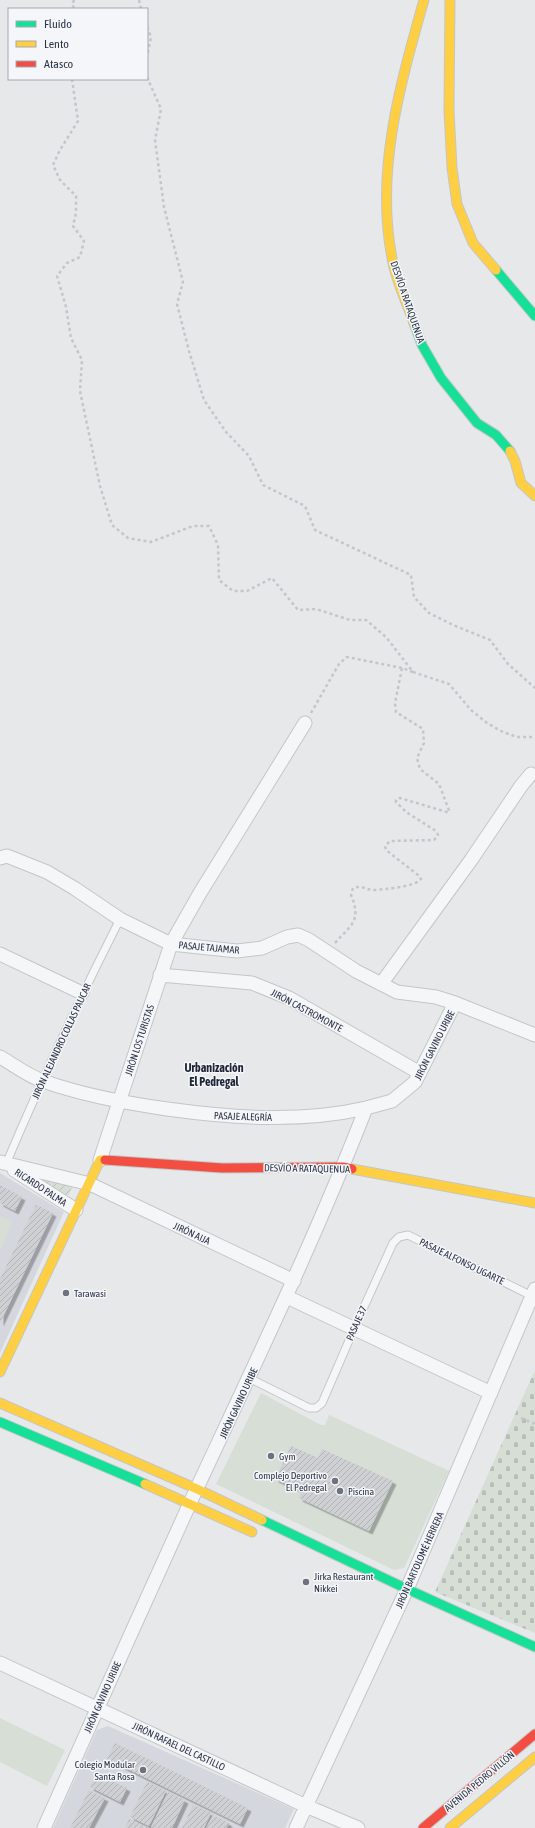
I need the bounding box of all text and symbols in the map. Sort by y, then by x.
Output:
legend [8,8,148,80]
text: Fluido [44,17,72,31]
text: Lento [44,37,69,51]
text: Atasco [44,57,74,71]
street label: DESVÍO A RATAQUENUA [388,260,427,345]
street label: PASAJE TAJAMAR [178,939,240,956]
street label: JIRÓN ALEJANDRO COLLAS PAUCAR [30,982,93,1101]
street label: JIRÓN CASTROMONTE [269,987,345,1034]
street label: JIRÓN LOS TURISTAS [123,1003,156,1077]
street label: JIRÓN GAVINO URIBE [412,1008,457,1082]
district label: Urbanización El Pedregal [184,1061,244,1089]
street label: PASAJE ALEGRÍA [214,1110,272,1123]
street label: DESVÍO A RATAQUENUA [264,1162,350,1175]
street label: RICARDO PALMA [13,1167,69,1208]
street label: JIRÓN AIJA [172,1220,212,1247]
street label: PASAJE ALFONSO UGARTE [418,1236,507,1287]
marker: Tarawasi [61,1288,71,1298]
place label: Tarawasi [74,1288,106,1299]
street label: PASAJE 37 [344,1304,369,1342]
street label: JIRÓN GAVINO URIBE [217,1365,260,1440]
marker: Gym [266,1451,276,1461]
place label: Gym [279,1451,296,1462]
place label: Complejo Deportivo El Pedregal [254,1470,327,1493]
marker: Complejo Deportivo El Pedregal [330,1476,340,1486]
marker: Piscina [335,1486,345,1496]
place label: Piscina [348,1486,374,1497]
street label: JIRÓN BARTOLOMÉ HERRERA [393,1510,446,1610]
place label: Jirka Restaurant Nikkei [314,1571,374,1594]
marker: Jirka Restaurant Nikkei [301,1577,311,1587]
street label: JIRÓN GAVINO URIBE [82,1659,123,1735]
street label: JIRÓN RAFAEL DEL CASTILLO [131,1720,227,1773]
street label: AVENIDA PEDRO VILLÓN [442,1749,517,1814]
place label: Colegio Modular Santa Rosa [75,1759,136,1782]
marker: Colegio Modular Santa Rosa [138,1765,148,1775]

